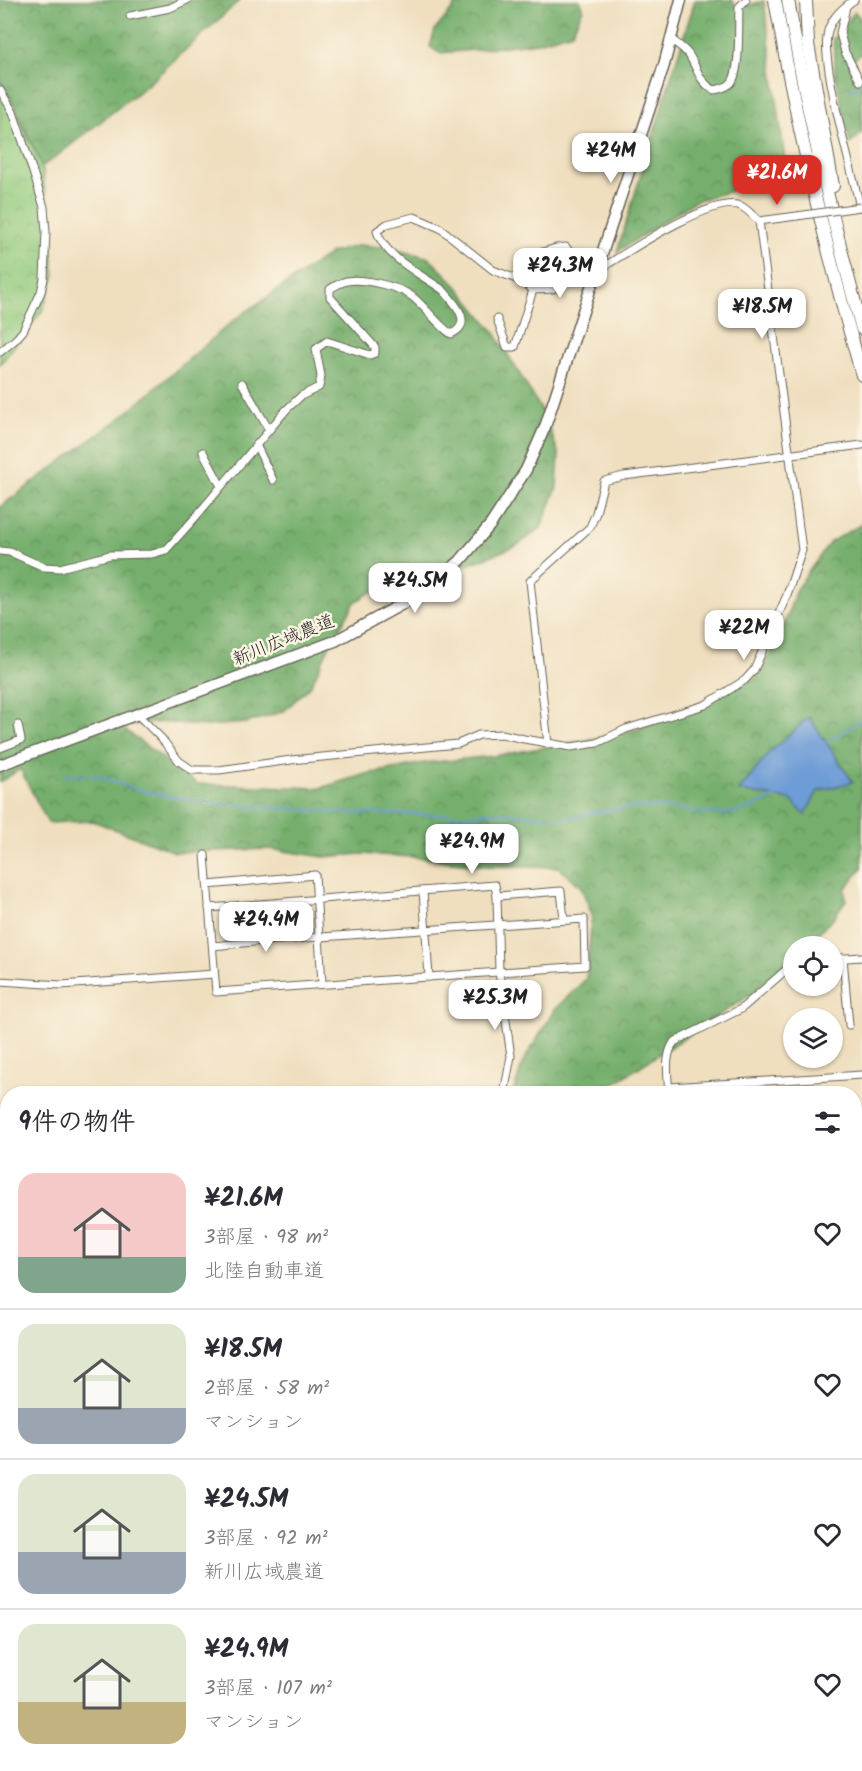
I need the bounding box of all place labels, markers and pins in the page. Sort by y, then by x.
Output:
pin: ¥24M [575,133,647,184]
pin: ¥21.6M [728,155,826,206]
pin: ¥24.3M [511,248,609,299]
pin: ¥18.5M [713,289,811,340]
pin: ¥24.5M [366,563,464,614]
pin: ¥22M [708,610,780,661]
pin: ¥24.9M [423,824,521,875]
pin: ¥24.4M [217,902,315,953]
pin: ¥25.3M [446,980,544,1031]

